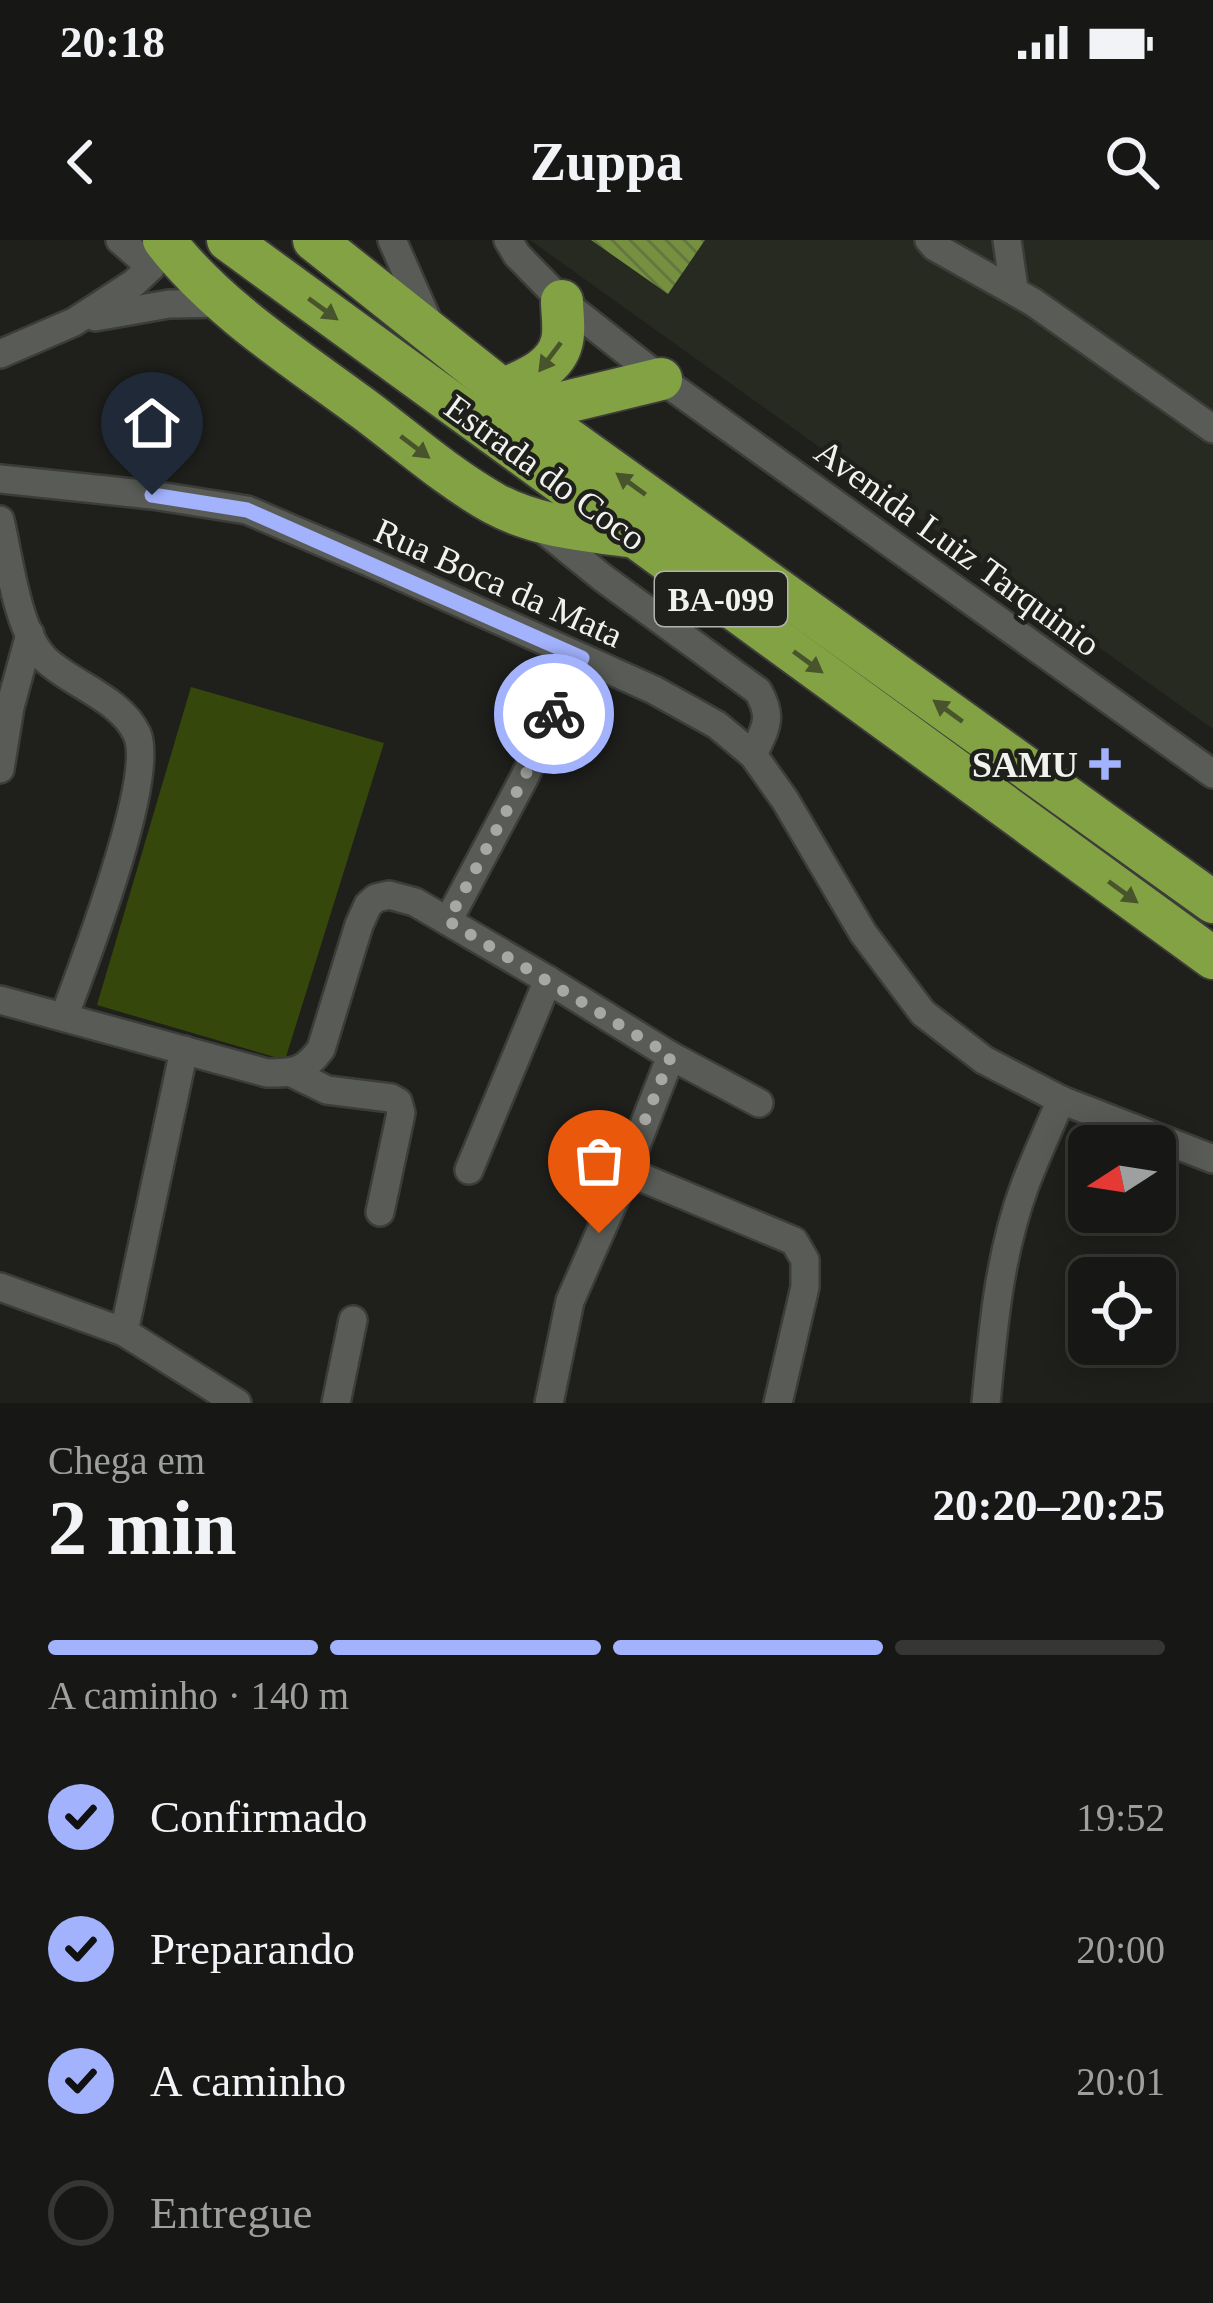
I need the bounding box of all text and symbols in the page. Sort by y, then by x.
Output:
text: 20:18 [60,17,165,67]
icon: back [48,129,114,195]
icon: search [1099,129,1165,195]
text: Zuppa [530,132,683,192]
one-way arrow [307,296,339,320]
one-way arrow [539,341,563,372]
pin [101,372,203,495]
street label: Estrada do Coco [437,387,653,559]
icon: home [119,390,185,456]
street label: Avenida Luiz Tarquinio [807,431,1108,665]
one-way arrow [399,435,431,459]
one-way arrow [615,472,647,496]
street label: Rua Boca da Mata [369,510,629,655]
road number: BA-099 [655,572,787,626]
one-way arrow [792,650,824,674]
courier [494,654,614,774]
icon: bike [521,681,587,747]
one-way arrow [932,700,964,724]
place label: SAMU [972,745,1078,785]
marker: SAMU [1089,748,1121,780]
one-way arrow [1107,880,1139,903]
pin [548,1110,650,1233]
north arrow [1068,1125,1176,1233]
map controls [1068,1125,1176,1365]
icon: bag [566,1128,632,1194]
button: locate [1068,1257,1176,1365]
text: Chega em [48,1439,205,1482]
text: 20:20–20:25 [933,1480,1165,1530]
text: 2 min [48,1484,237,1571]
text: A caminho · 140 m [48,1674,349,1717]
icon: check [48,1784,114,1850]
text: Confirmado [150,1792,367,1842]
text: 19:52 [1076,1796,1165,1839]
icon: check [48,1916,114,1982]
text: Preparando [150,1924,355,1974]
text: 20:00 [1076,1928,1165,1971]
icon: check [48,2048,114,2114]
text: A caminho [150,2056,346,2106]
text: 20:01 [1076,2060,1165,2103]
text: Entregue [150,2188,312,2238]

